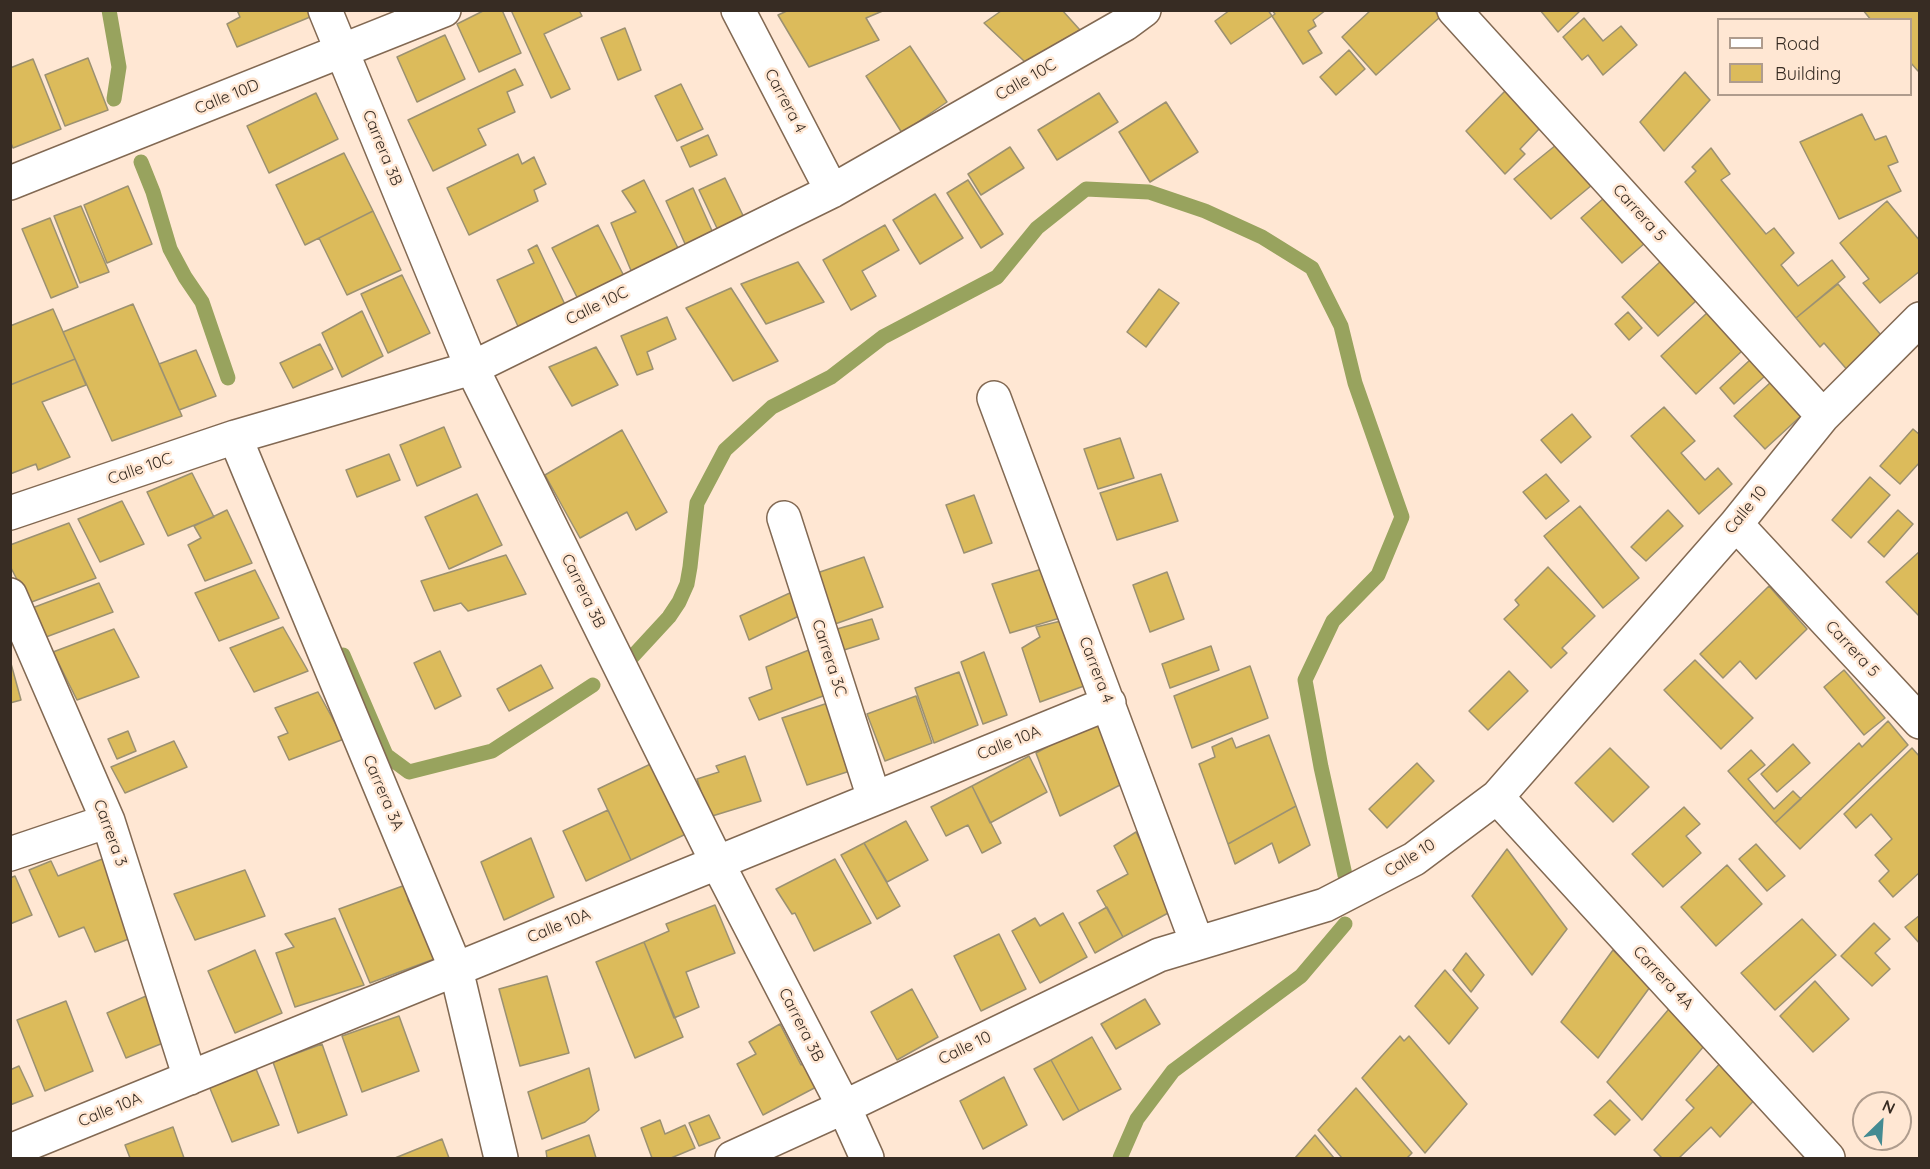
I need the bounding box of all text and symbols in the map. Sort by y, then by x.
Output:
legend [1717,18,1912,96]
text: Road [1775,32,1820,55]
street label: Calle 10C [992,55,1060,105]
text: Building [1775,62,1841,85]
street label: Carrera 4 [760,66,810,136]
street label: Calle 10D [192,75,262,119]
street label: Carrera 3B [358,107,406,189]
street label: Carrera 5 [1608,181,1670,245]
street label: Calle 10C [563,283,631,329]
street label: Calle 10C [105,449,175,489]
street label: Calle 10 [1721,482,1771,538]
street label: Carrera 3B [557,551,609,631]
street label: Carrera 3C [808,617,850,699]
street label: Carrera 5 [1821,617,1883,681]
street label: Carrera 4 [1075,634,1117,706]
street label: Calle 10A [975,722,1043,764]
street label: Carrera 3A [359,752,407,834]
street label: Carrera 3 [89,797,131,869]
street label: Calle 10 [1381,835,1439,881]
street label: Calle 10A [525,905,593,947]
street label: Carrera 4A [1629,942,1697,1014]
street label: Carrera 3B [774,985,828,1065]
street label: Calle 10 [936,1027,994,1069]
street label: Calle 10A [76,1089,144,1131]
north arrow [1852,1091,1912,1151]
text: N [1879,1095,1898,1118]

